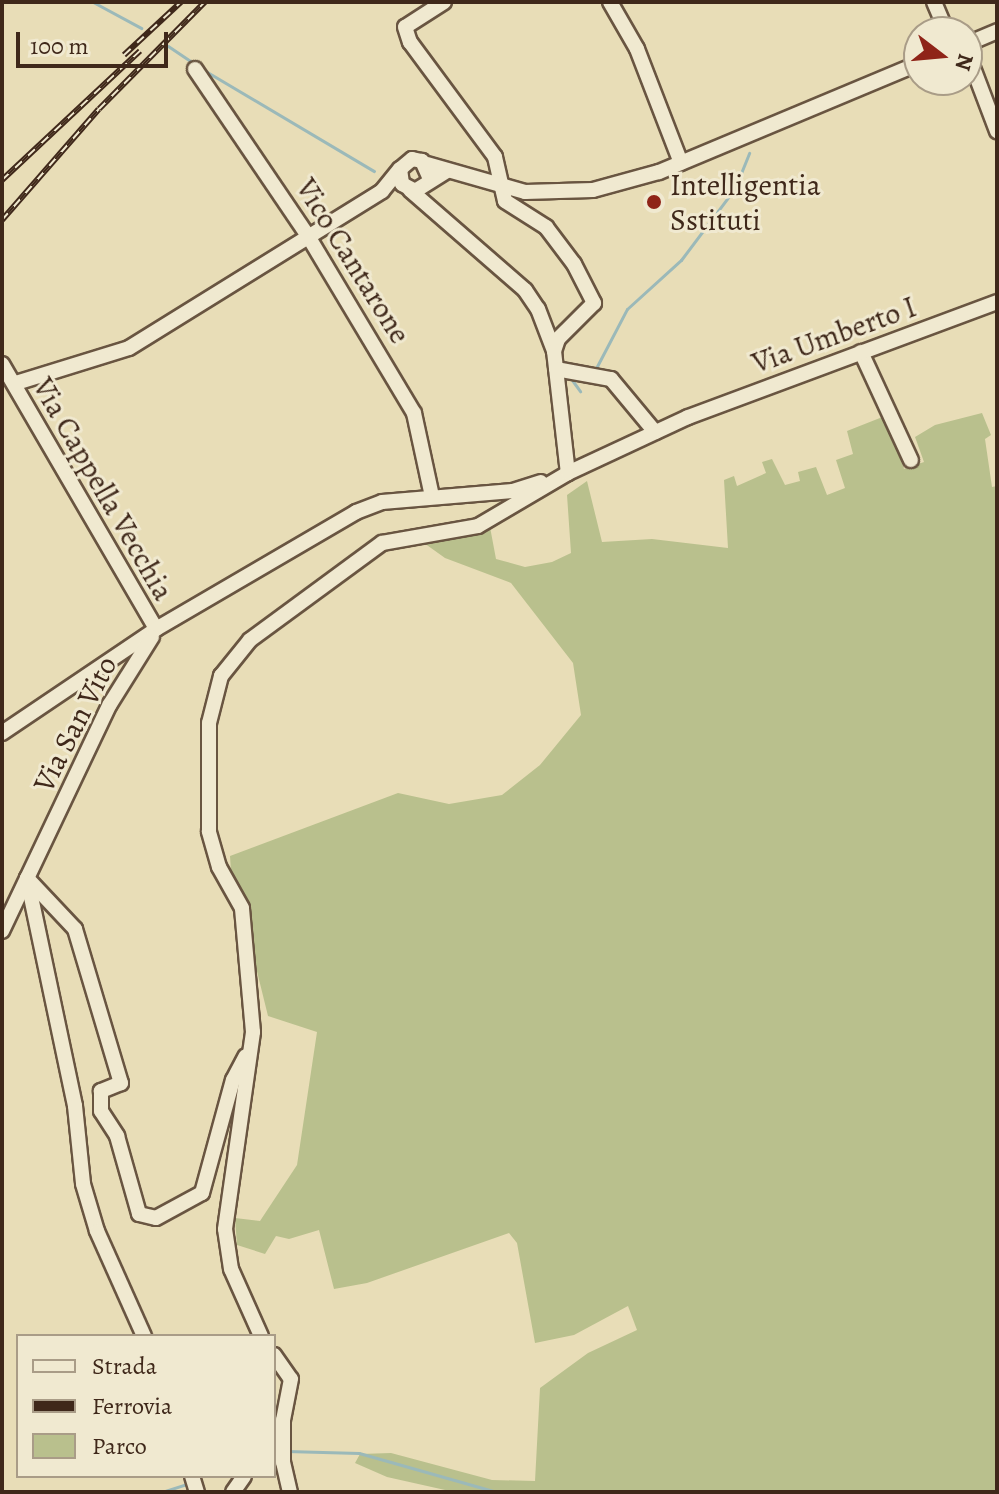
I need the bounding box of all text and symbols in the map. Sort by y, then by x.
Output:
scale bar [20,16,172,66]
north arrow [903,16,983,96]
text: 100 m [30,30,89,62]
text: N [948,50,981,74]
place label: Intelligentia Sstituti [670,167,821,238]
street label: Vico Cantarone [288,172,418,350]
marker: Intelligentia Sstituti [645,193,663,211]
street label: Via Umberto I [747,289,921,381]
street label: Via Cappella Vecchia [25,371,181,607]
street label: Via San Vito [25,650,125,798]
legend [16,1334,276,1478]
text: Strada [92,1350,157,1382]
text: Ferrovia [92,1390,172,1422]
text: Parco [92,1430,147,1462]

